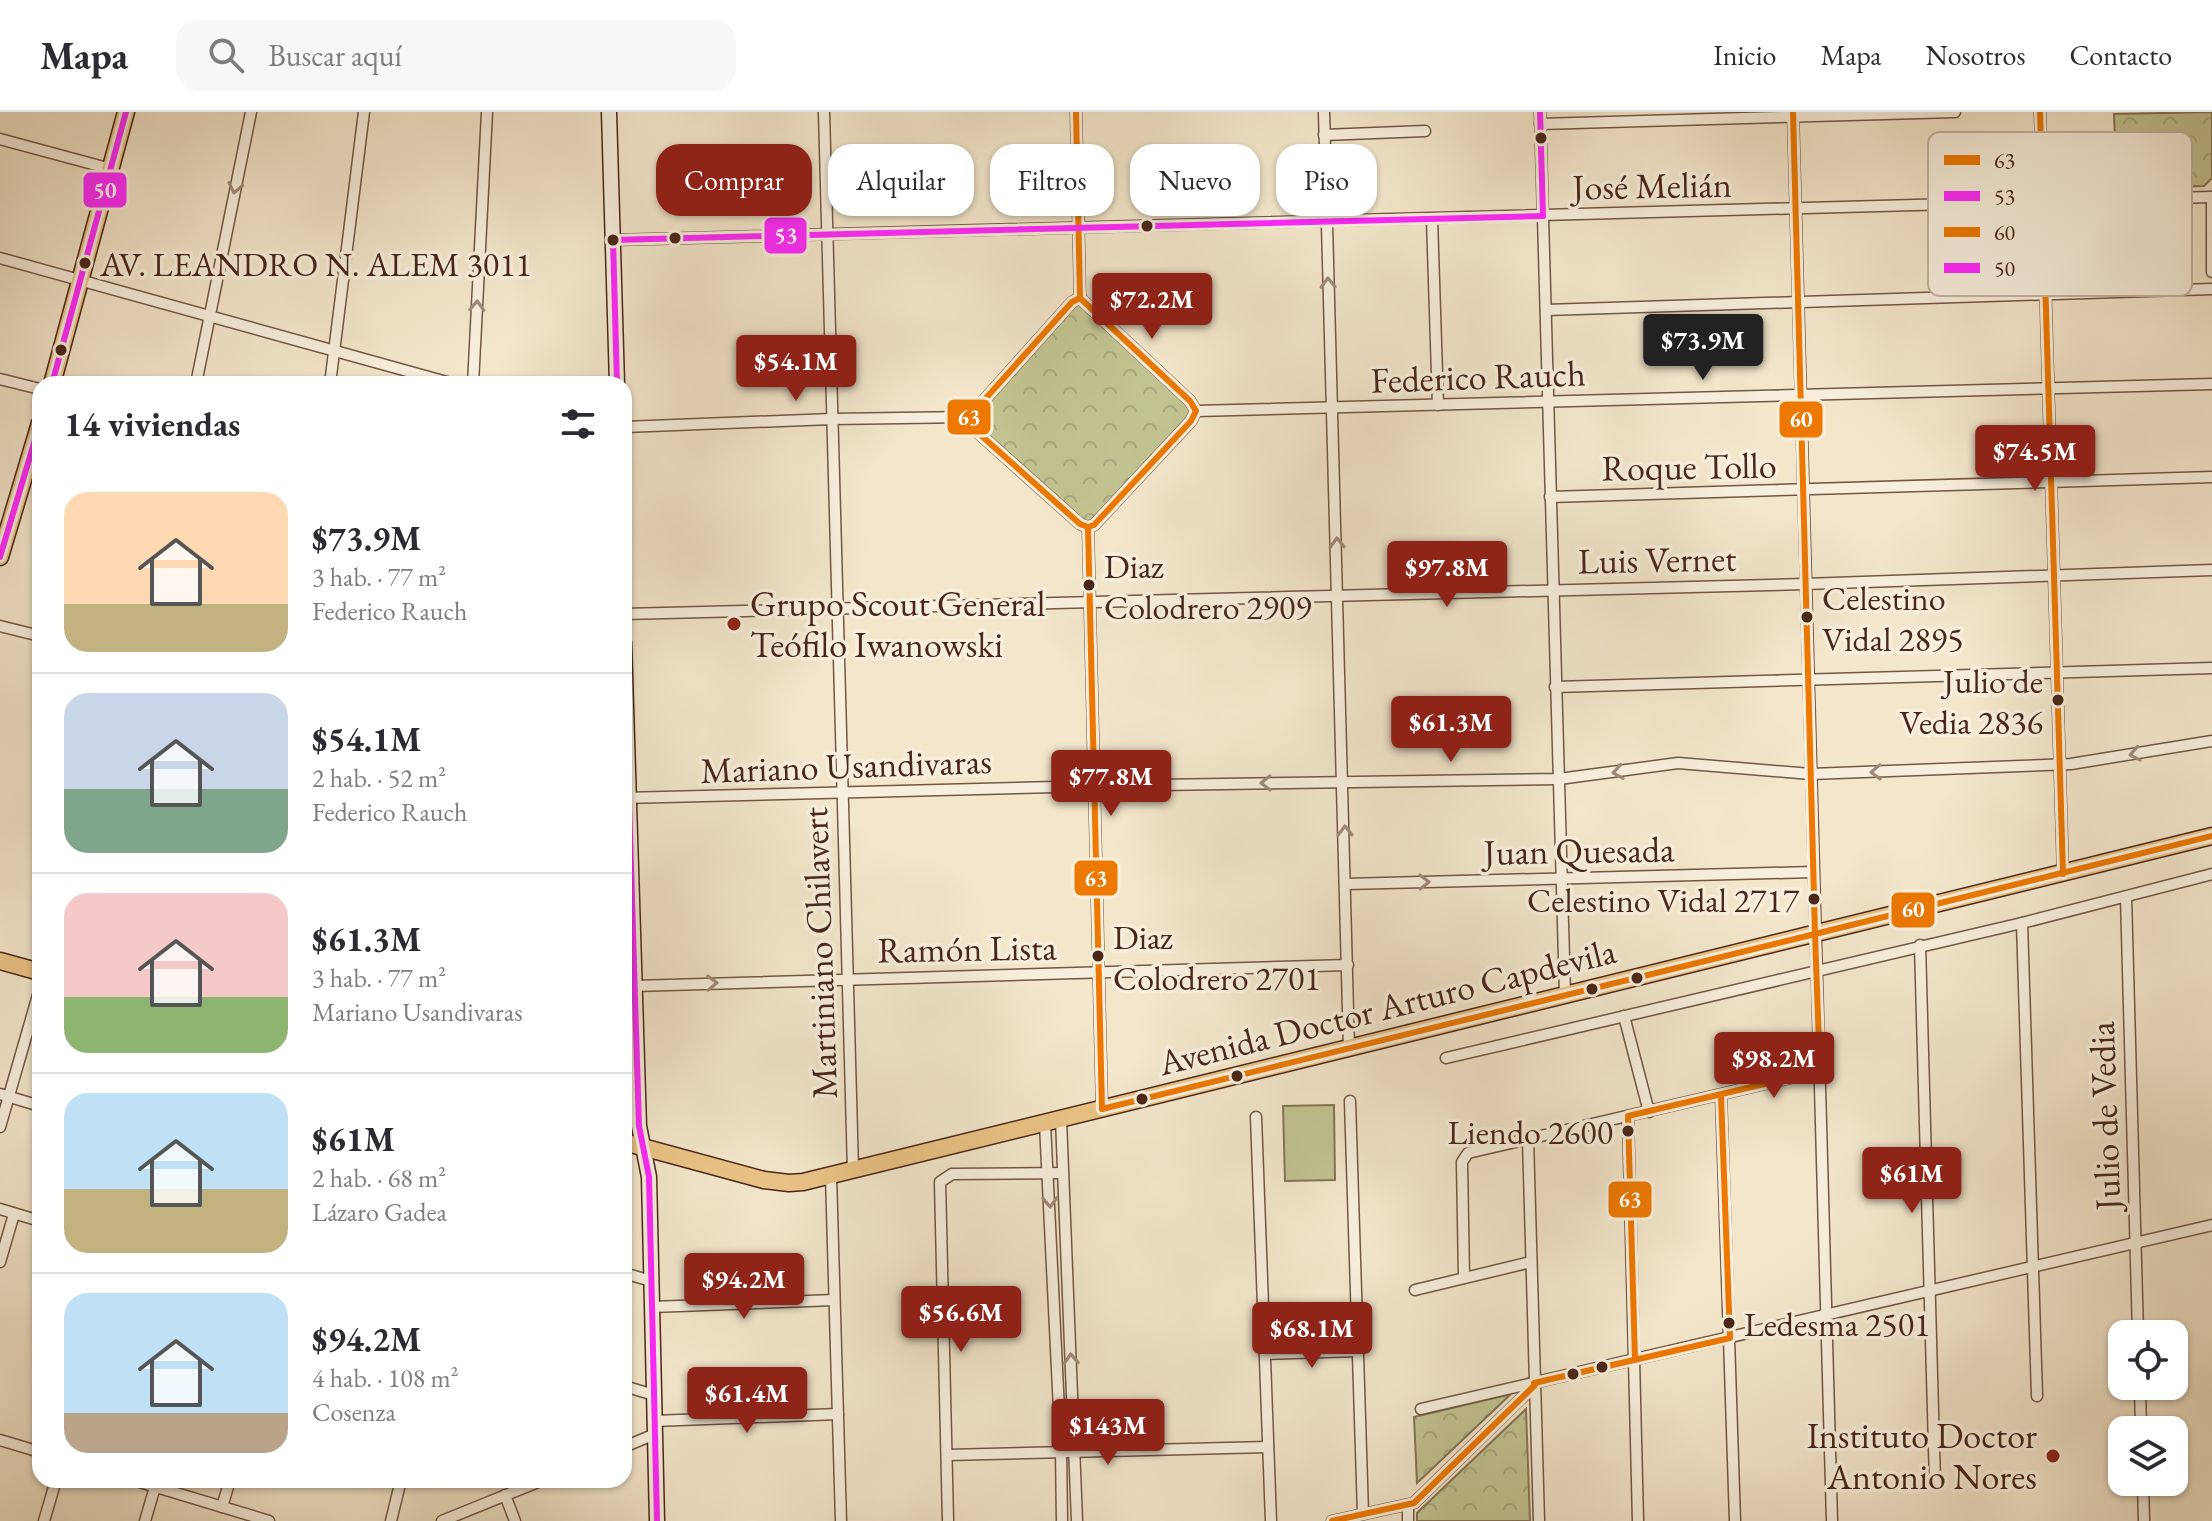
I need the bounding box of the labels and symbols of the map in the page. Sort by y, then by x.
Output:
unlabelled marker [1533,130,1549,146]
legend [1928,132,2192,296]
text: 63 [1994,146,2015,175]
street label: José Melián [1569,161,1732,210]
line badge: 50 [82,171,128,209]
text: 50 [93,176,117,205]
one-way arrow [228,182,245,195]
text: 53 [1994,182,2015,211]
line badge: 53 [763,216,808,255]
unlabelled marker [1139,218,1155,234]
text: 60 [1994,218,2016,247]
text: 53 [774,221,798,250]
unlabelled marker [667,230,683,246]
unlabelled marker [605,232,621,248]
place label: AV. LEANDRO N. ALEM 3011 [99,242,532,286]
text: 50 [1994,254,2016,283]
marker: AV. LEANDRO N. ALEM 3011 [77,255,93,271]
pin: $72.2M [1087,273,1217,341]
one-way arrow [1320,276,1337,289]
one-way arrow [468,299,485,312]
pin: $73.9M [1638,314,1768,382]
pin: $54.1M [731,335,861,403]
unlabelled marker [53,342,69,358]
street label: Federico Rauch [1370,349,1586,404]
line badge: 63 [946,398,992,436]
line badge: 60 [1778,400,1824,439]
text: 63 [957,403,981,432]
text: 60 [1789,405,1813,434]
pin: $74.5M [1970,425,2100,493]
street label: Roque Tollo [1601,441,1777,492]
street label: Luis Vernet [1577,535,1737,584]
one-way arrow [1329,536,1346,549]
pin: $97.8M [1382,541,1512,609]
place label: Diaz Colodrero 2909 [1104,544,1312,629]
place label: Celestino Vidal 2895 [1822,576,1964,661]
marker: Diaz Colodrero 2909 [1081,577,1097,593]
place label: Grupo Scout General Teófilo Iwanowski [750,580,1045,668]
marker: Celestino Vidal 2895 [1799,609,1815,625]
marker: Grupo Scout General Teófilo Iwanowski [725,615,743,633]
place label: Julio de Vedia 2836 [1899,659,2043,744]
marker: Julio de Vedia 2836 [2050,692,2066,708]
pin: $61.3M [1386,696,1516,764]
street label: Mariano Usandivaras [700,737,993,794]
one-way arrow [2128,744,2142,761]
pin: $77.8M [1046,750,1176,818]
one-way arrow [1611,763,1624,780]
one-way arrow [1869,763,1882,780]
one-way arrow [1259,775,1272,792]
street label: Martiniano Chilavert [791,806,848,1100]
one-way arrow [1336,824,1354,837]
street label: Juan Quesada [1480,825,1675,876]
line badge: 63 [1073,859,1119,897]
text: 63 [1084,864,1108,893]
one-way arrow [1418,873,1431,891]
place label: Celestino Vidal 2717 [1527,878,1800,922]
marker: Celestino Vidal 2717 [1806,891,1822,907]
line badge: 60 [1890,891,1936,929]
text: 60 [1901,895,1925,924]
place label: Diaz Colodrero 2701 [1113,915,1321,1000]
street label: Ramón Lista [877,923,1058,974]
street label: Avenida Doctor Arturo Capdevila [1153,927,1621,1086]
marker: Diaz Colodrero 2701 [1090,948,1106,964]
unlabelled marker [1629,970,1645,986]
one-way arrow [706,974,719,991]
unlabelled marker [1584,981,1600,997]
street label: Julio de Vedia [2078,1020,2131,1214]
pin: $98.2M [1709,1032,1839,1100]
unlabelled marker [1229,1068,1245,1084]
unlabelled marker [1134,1091,1150,1107]
place label: Liendo 2600 [1447,1110,1613,1154]
marker: Liendo 2600 [1620,1123,1636,1139]
pin: $61M [1865,1147,1959,1215]
line badge: 63 [1607,1180,1653,1219]
text: 63 [1618,1185,1642,1214]
one-way arrow [1041,1196,1058,1209]
pin: $94.2M [679,1253,809,1321]
pin: $56.6M [896,1286,1026,1354]
pin: $68.1M [1247,1302,1377,1370]
place label: Ledesma 2501 [1744,1302,1930,1346]
marker: Ledesma 2501 [1721,1315,1737,1331]
one-way arrow [1062,1352,1079,1365]
unlabelled marker [1594,1359,1610,1375]
unlabelled marker [1565,1366,1581,1382]
pin: $61.4M [682,1367,812,1435]
pin: $143M [1052,1399,1164,1467]
place label: Instituto Doctor Antonio Nores [1807,1412,2037,1500]
marker: Instituto Doctor Antonio Nores [2044,1447,2062,1465]

